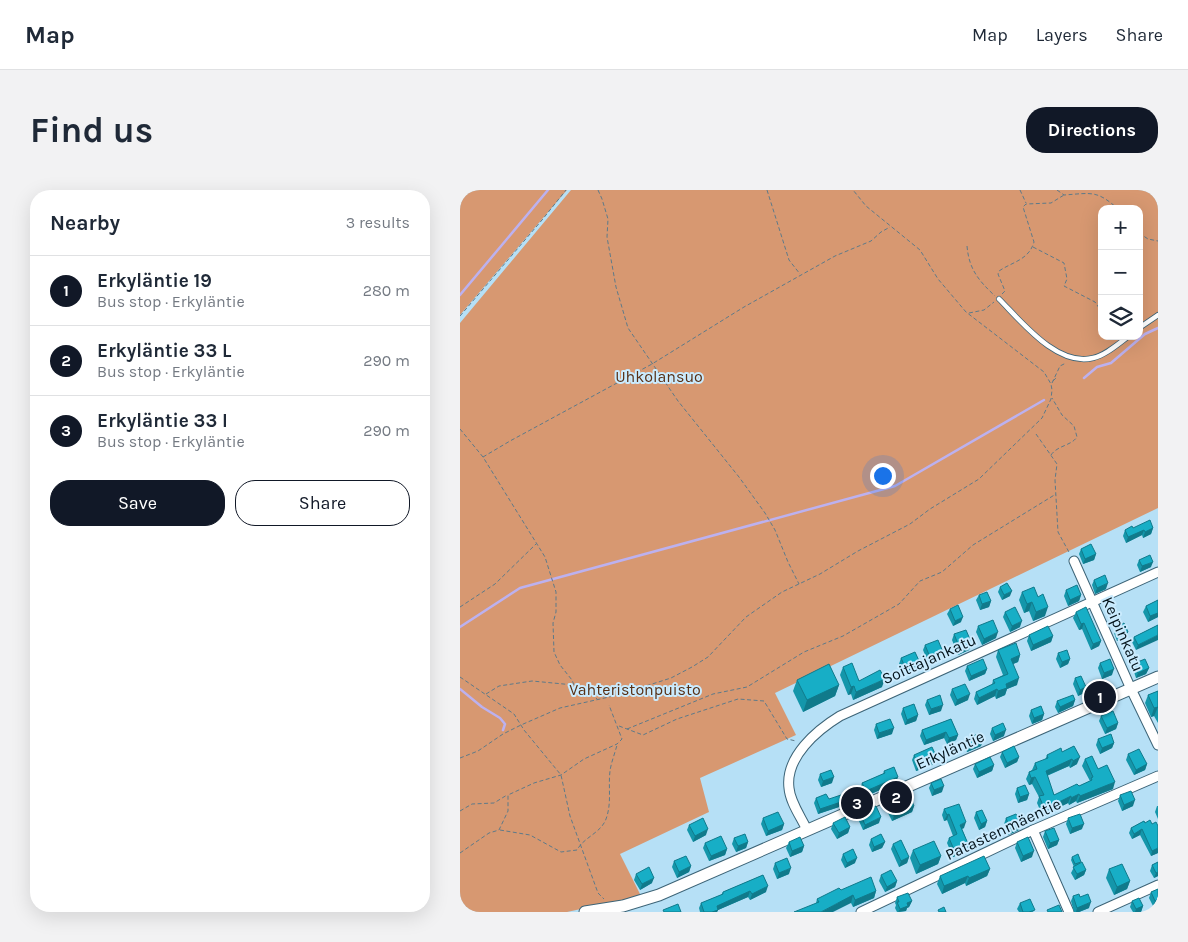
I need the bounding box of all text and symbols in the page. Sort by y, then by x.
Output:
text: Map [25,21,75,49]
text: Map [972,24,1008,46]
text: Layers [1036,24,1088,46]
text: Share [1116,24,1163,46]
button: Directions [1026,107,1158,153]
text: Find us [30,110,153,151]
map controls [1098,205,1143,340]
button: + [1098,205,1143,250]
text: Nearby [50,211,120,235]
text: 3 results [346,213,410,232]
button: − [1098,250,1143,295]
text: Erkyläntie 19 [97,270,212,292]
text: 1 [63,281,69,300]
text: 280 m [363,281,410,300]
text: Bus stop · Erkyläntie [97,292,245,311]
button: layers [1098,295,1143,340]
text: Erkyläntie 33 L [97,340,231,362]
text: 2 [61,351,71,370]
text: 290 m [363,351,410,370]
text: Bus stop · Erkyläntie [97,362,245,381]
park label: Uhkolansuo [615,367,703,386]
text: Erkyläntie 33 I [97,410,228,432]
text: 3 [61,421,71,440]
text: 290 m [363,421,410,440]
text: Bus stop · Erkyläntie [97,432,245,451]
your location [870,463,896,489]
button: Save [50,480,225,526]
button: Share [235,480,410,526]
street label: Keipinkatu [1098,594,1148,674]
street label: Soittajankatu [879,630,979,688]
pin: 1 [1084,678,1116,716]
park label: Vahteristonpuisto [569,680,701,699]
street label: Erkyläntie [913,726,987,774]
pin: 2 [880,778,912,816]
pin: 3 [841,784,873,822]
street label: Patastenmäentie [942,794,1064,864]

